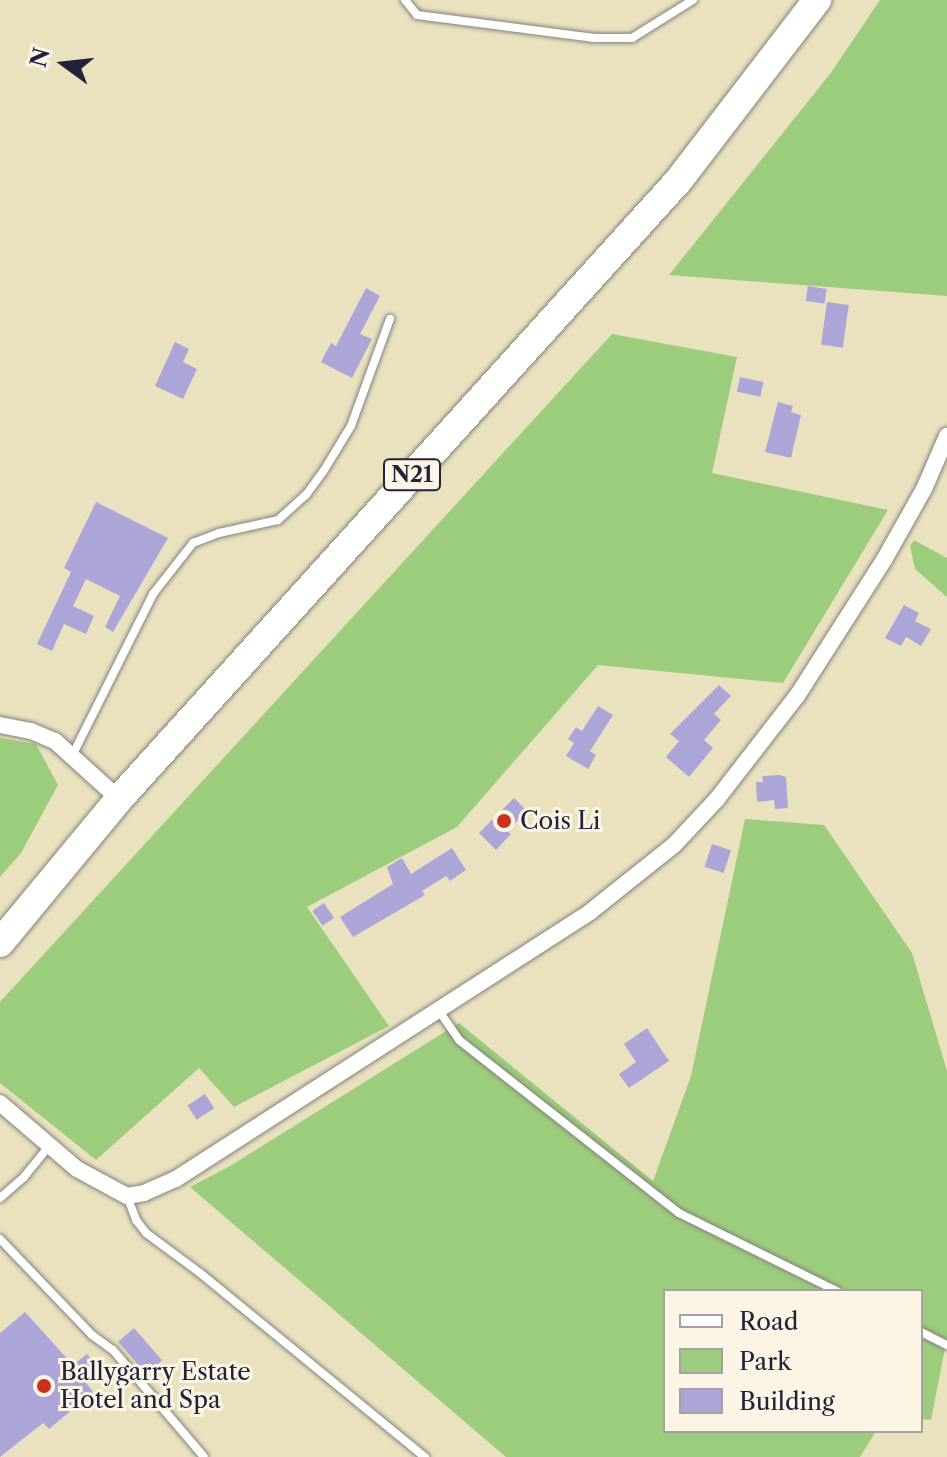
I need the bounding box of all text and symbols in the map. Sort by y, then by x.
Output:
north arrow [24,24,104,104]
text: N [25,45,56,70]
road number: N21 [382,457,442,493]
place label: Cois Li [520,807,600,835]
marker: Cois Li [495,812,513,830]
legend [663,1289,923,1433]
text: Road [739,1307,798,1336]
text: Park [739,1347,791,1376]
place label: Ballygarry Estate Hotel and Spa [60,1358,251,1414]
marker: Ballygarry Estate Hotel and Spa [35,1377,53,1395]
text: Building [739,1387,835,1416]

